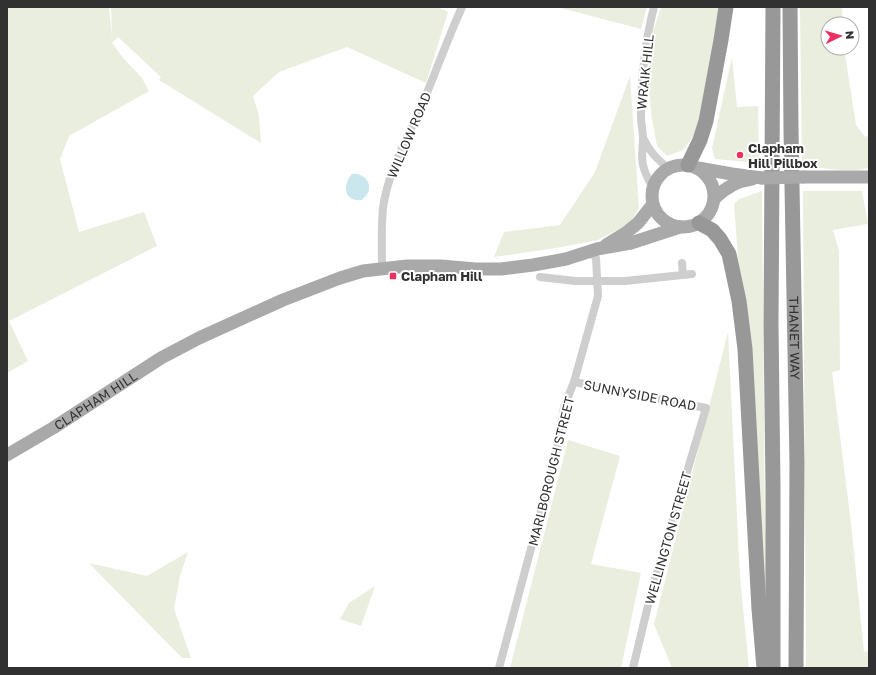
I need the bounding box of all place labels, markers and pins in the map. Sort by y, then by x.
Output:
place label: Clapham Hill Pillbox [748,140,818,171]
marker: Clapham Hill Pillbox [735,150,745,160]
place label: Clapham Hill [401,268,483,284]
marker: Clapham Hill [388,271,398,281]

